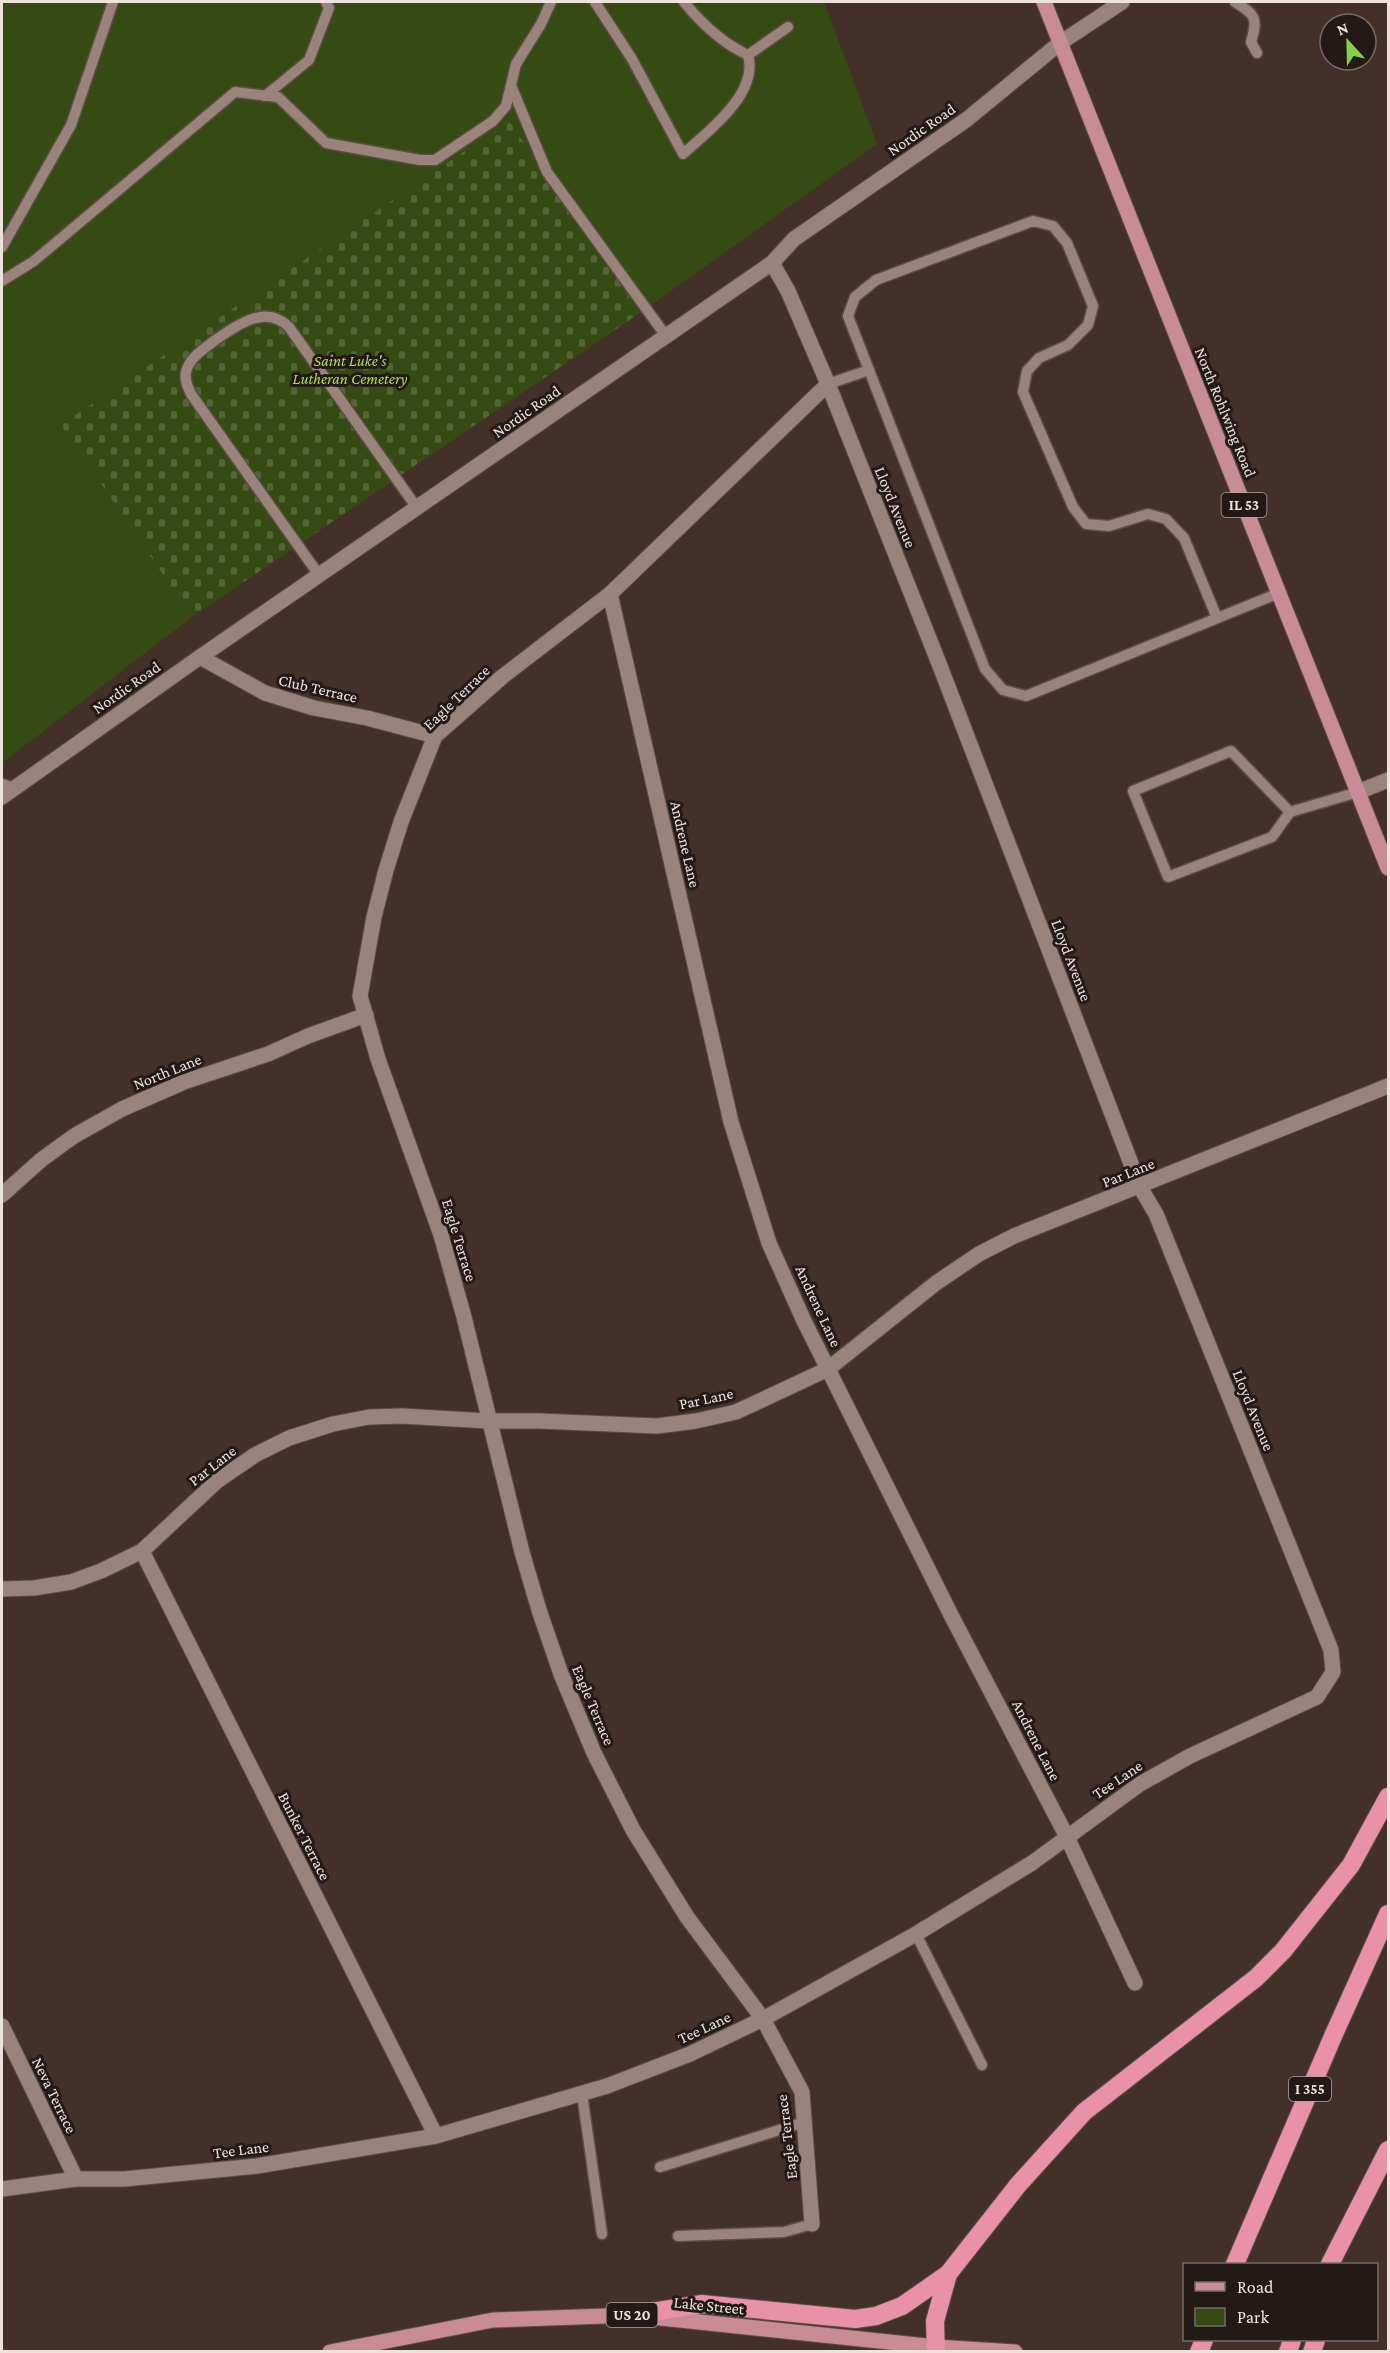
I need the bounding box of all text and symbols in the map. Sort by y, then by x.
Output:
north arrow [1318,12,1378,72]
text: N [1334,19,1351,38]
street label: Nordic Road [884,100,959,159]
street label: North Rohlwing Road [1191,345,1259,480]
park label: Saint Luke's Lutheran Cemetery [293,352,408,388]
street label: Nordic Road [489,382,564,441]
street label: Lloyd Avenue [871,464,920,551]
road number: IL 53 [1222,493,1266,517]
street label: Nordic Road [89,658,164,717]
street label: Eagle Terrace [420,662,494,734]
street label: Club Terrace [277,671,359,706]
street label: Andrene Lane [667,799,704,889]
street label: Lloyd Avenue [1047,917,1095,1004]
street label: North Lane [131,1050,204,1093]
street label: Par Lane [1100,1154,1157,1191]
street label: Eagle Terrace [438,1197,480,1284]
street label: Andrene Lane [792,1263,845,1350]
street label: Lloyd Avenue [1229,1367,1278,1454]
street label: Par Lane [677,1384,735,1413]
street label: Par Lane [185,1442,239,1489]
street label: Eagle Terrace [568,1663,618,1748]
street label: Andrene Lane [1009,1697,1064,1783]
street label: Tee Lane [1089,1757,1145,1802]
street label: Bunker Terrace [275,1789,334,1883]
street label: Tee Lane [675,2008,733,2047]
street label: Neva Terrace [29,2055,80,2136]
road number: I 355 [1289,2077,1331,2101]
street label: Eagle Terrace [773,2093,801,2180]
street label: Tee Lane [212,2138,270,2161]
legend [1183,2263,1378,2341]
text: Road [1237,2277,1274,2297]
street label: Lake Street [673,2293,746,2318]
road number: US 20 [606,2303,658,2327]
text: Park [1237,2307,1269,2327]

